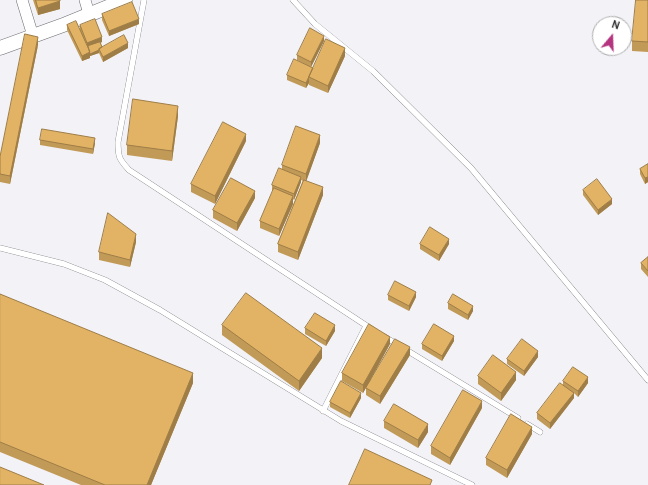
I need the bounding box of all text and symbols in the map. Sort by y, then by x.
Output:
north arrow [592,16,632,56]
text: N [610,18,622,34]

